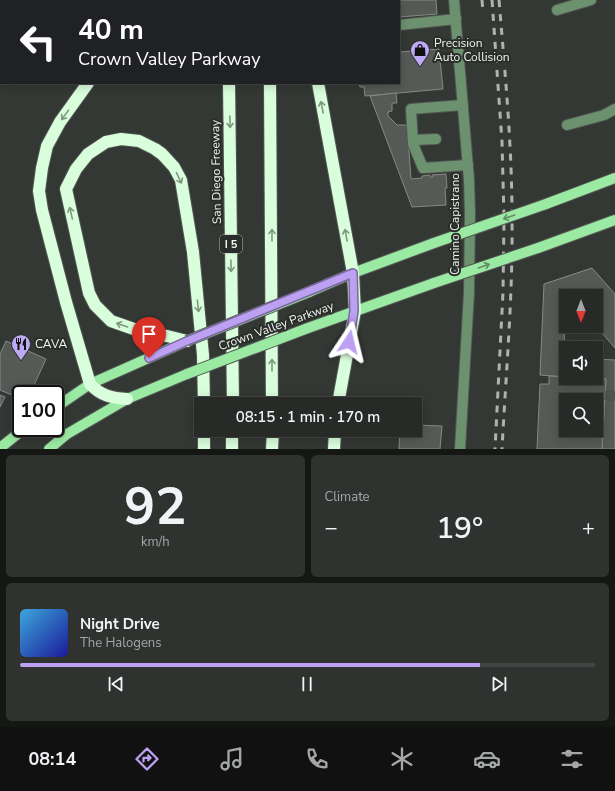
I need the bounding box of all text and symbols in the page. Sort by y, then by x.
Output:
text: 40 m [78,11,144,49]
icon: left [12,16,64,68]
place label: Precision Auto Collision [434,35,510,65]
shop icon: Precision Auto Collision [409,39,431,67]
text: Crown Valley Parkway [78,47,260,71]
one-way arrow [318,101,326,114]
one-way arrow [61,109,69,120]
one-way arrow [226,115,233,128]
street label: San Diego Freeway [207,119,225,224]
one-way arrow [176,172,183,184]
street label: Camino Capistrano [447,173,463,275]
one-way arrow [67,207,75,220]
one-way arrow [503,213,515,221]
one-way arrow [268,229,276,242]
one-way arrow [342,229,350,242]
road number: I 5 [220,235,242,253]
one-way arrow [227,259,235,272]
one-way arrow [478,262,490,270]
north arrow [559,289,603,333]
map controls [559,289,603,437]
street label: Crown Valley Parkway [216,297,337,354]
one-way arrow [195,299,202,312]
pin [132,317,166,358]
one-way arrow [116,321,128,329]
position arrow [328,321,370,363]
icon: arrive [138,323,160,345]
restaurant icon: CAVA [10,333,32,361]
place label: CAVA [35,336,68,352]
button: sound [559,341,603,385]
one-way arrow [268,359,276,372]
speed limit sign: 100 [12,385,64,437]
button: search [559,393,603,437]
text: 08:15 · 1 min · 170 m [236,407,380,427]
text: 92 [124,471,186,542]
text: Climate [325,488,370,506]
text: 19° [436,508,483,549]
text: − [325,513,338,543]
text: + [582,513,595,543]
text: km/h [141,533,170,551]
text: Night Drive [80,614,160,634]
text: The Halogens [80,634,161,652]
icon: previous [105,673,127,695]
icon: pause [296,673,318,695]
icon: next [488,673,510,695]
icon: directions [133,745,161,773]
icon: music [218,745,246,773]
icon: phone [303,745,331,773]
icon: climate [388,745,416,773]
icon: car [473,745,501,773]
icon: filters [558,745,586,773]
text: 08:14 [29,747,76,771]

